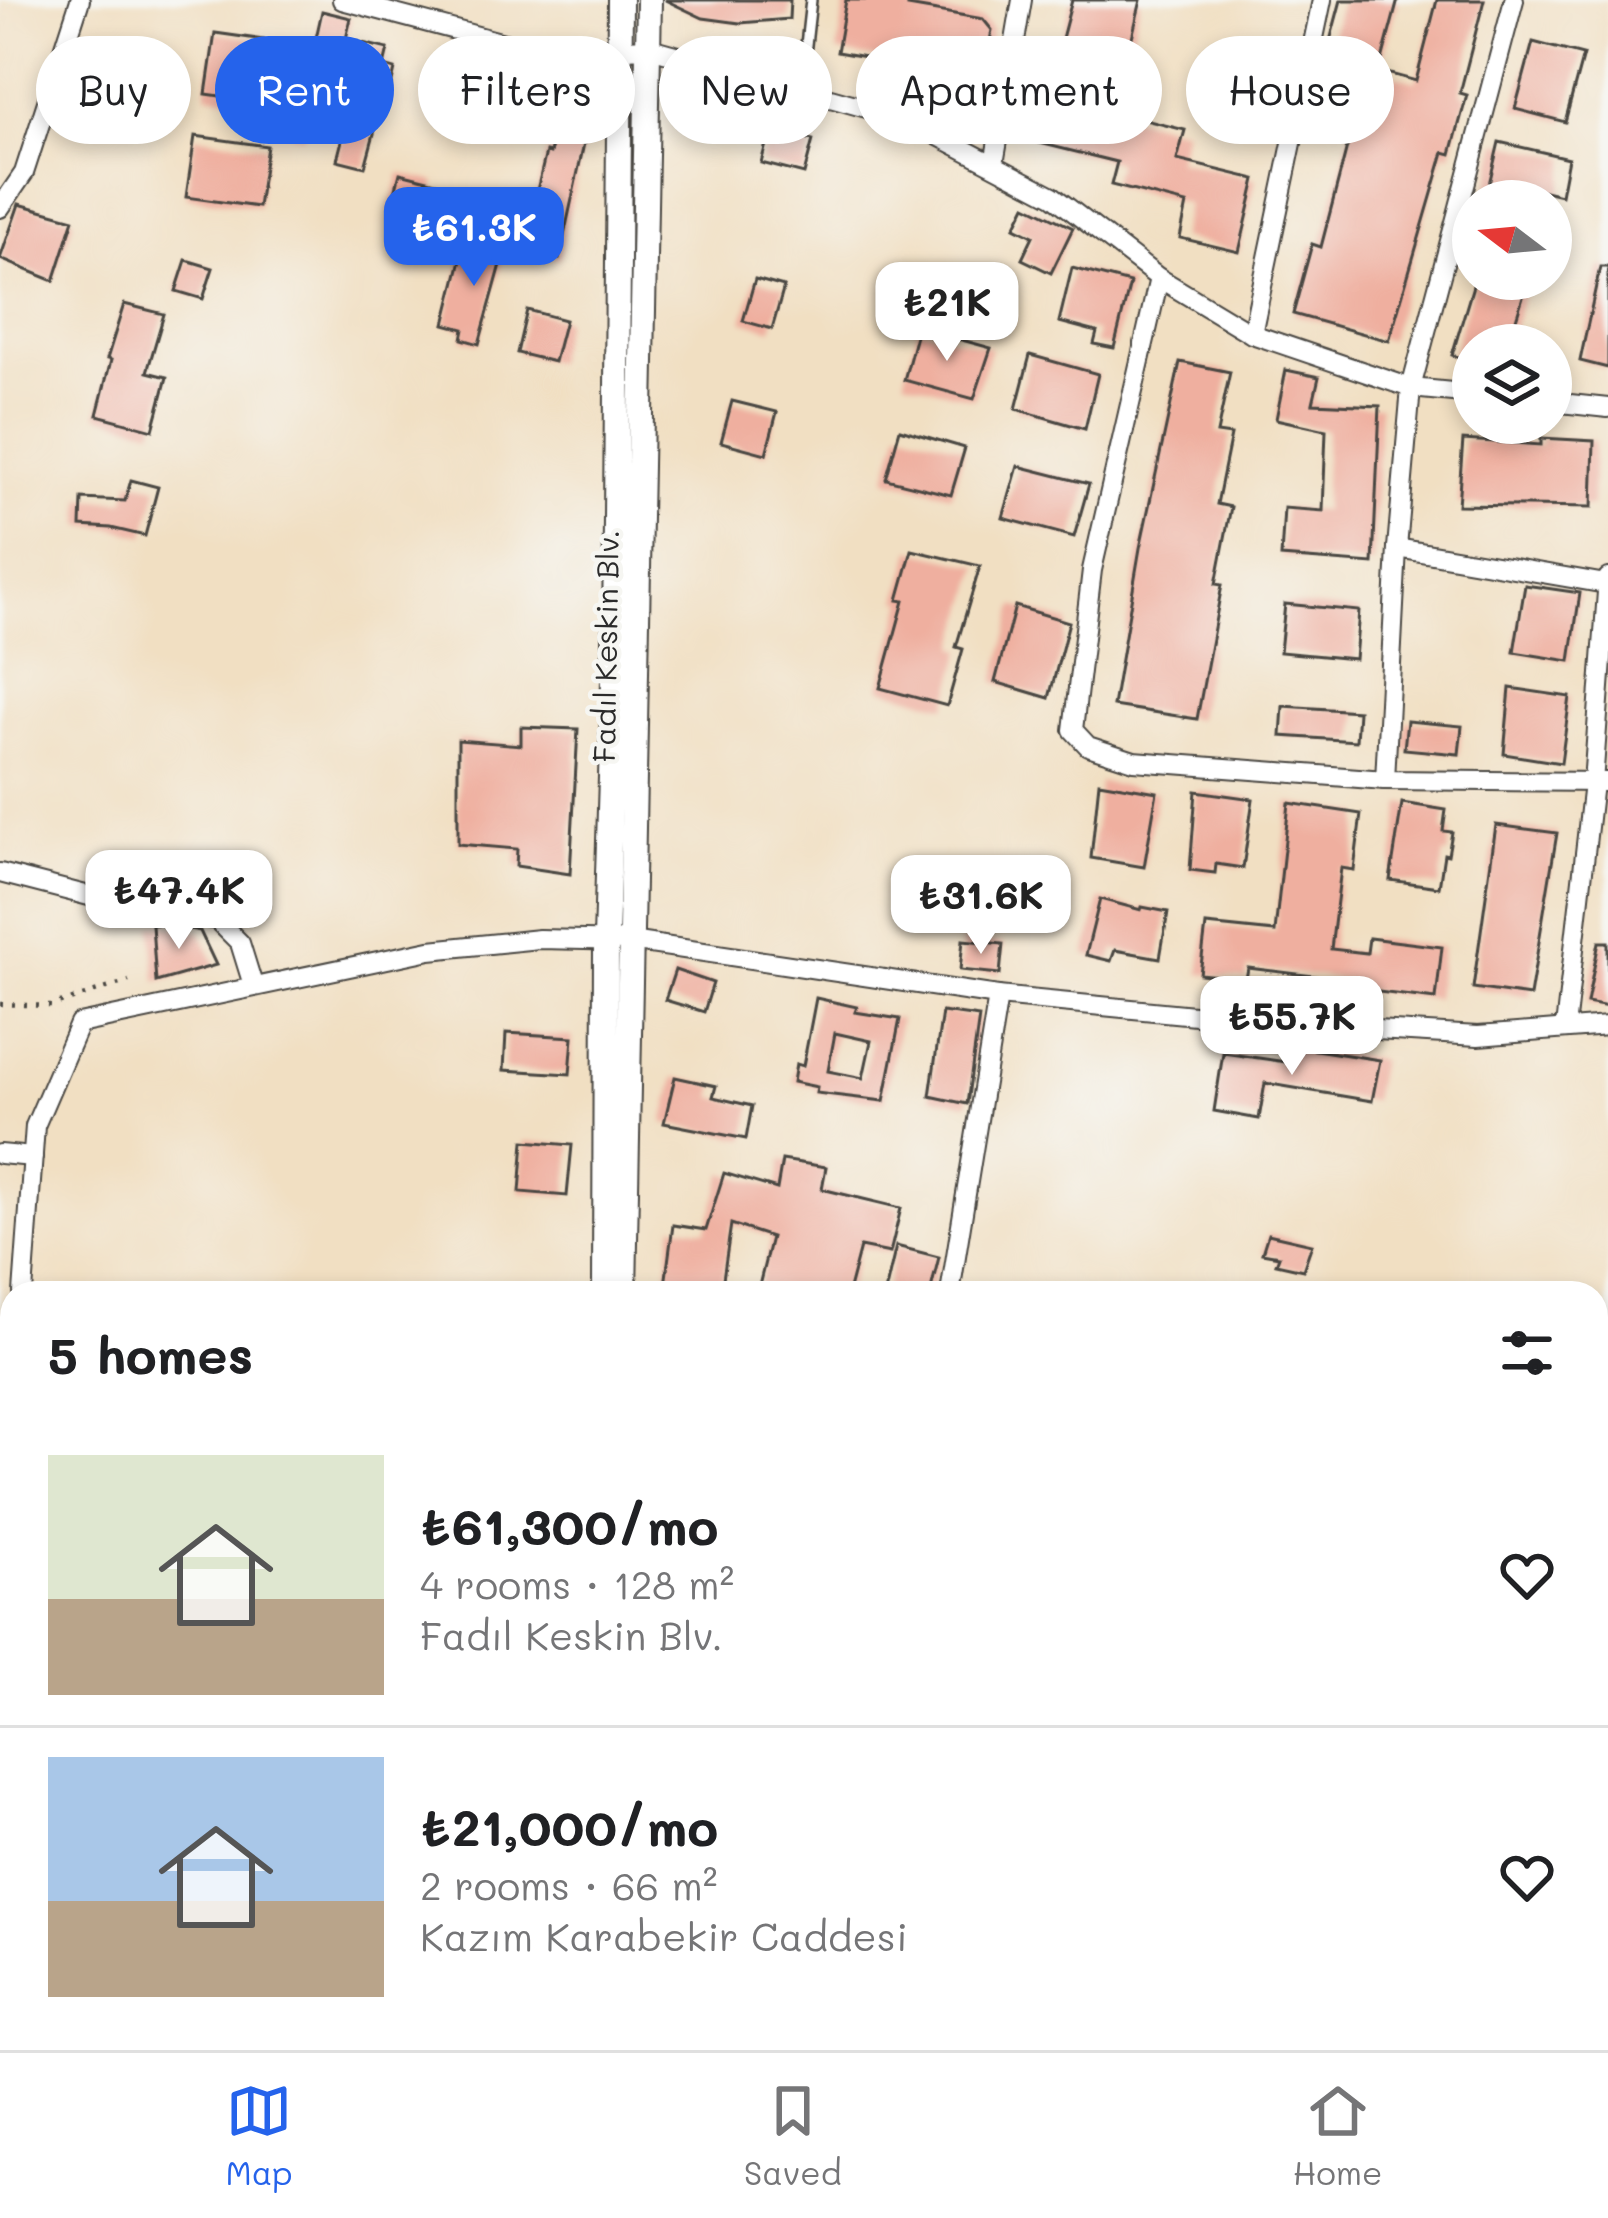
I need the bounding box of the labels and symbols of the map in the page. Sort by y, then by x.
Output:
north arrow [1452,180,1572,300]
pin: ₺61.3K [376,187,572,289]
pin: ₺21K [876,262,1018,364]
street label: Fadıl Keskin Blv. [583,529,627,763]
pin: ₺47.4K [81,850,277,952]
pin: ₺31.6K [883,855,1079,957]
pin: ₺55.7K [1194,976,1390,1078]

